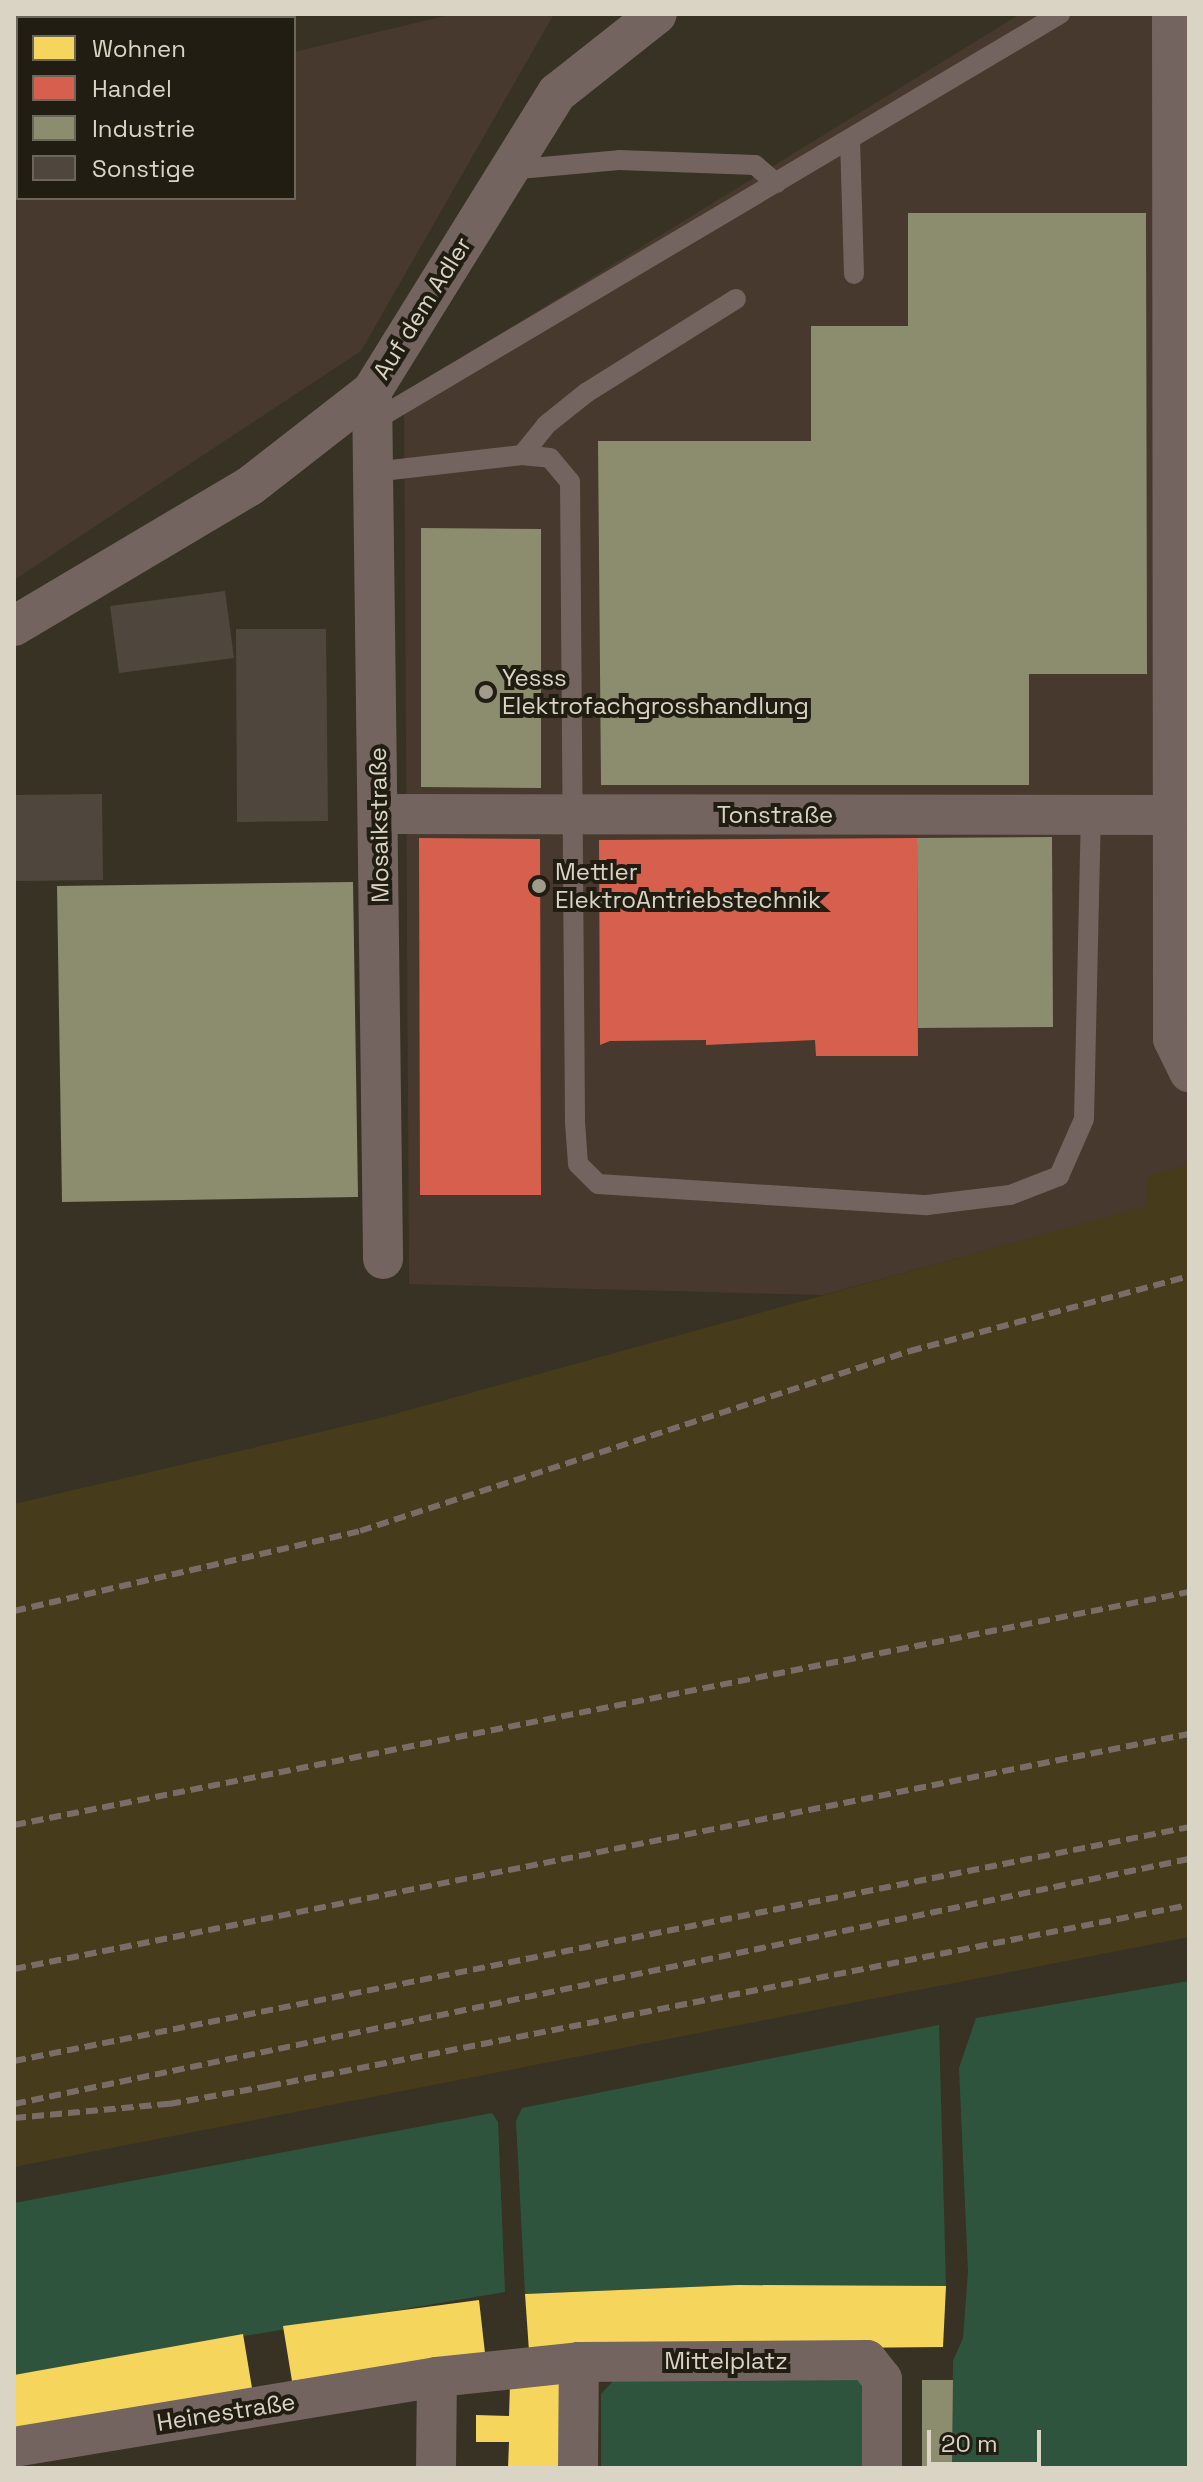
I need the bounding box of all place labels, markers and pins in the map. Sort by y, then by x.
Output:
place label: Yesss Elektrofachgrosshandlung [502,664,809,720]
marker: Yesss Elektrofachgrosshandlung [477,683,495,701]
place label: Mettler ElektroAntriebstechnik [555,858,821,914]
marker: Mettler ElektroAntriebstechnik [530,877,548,895]

